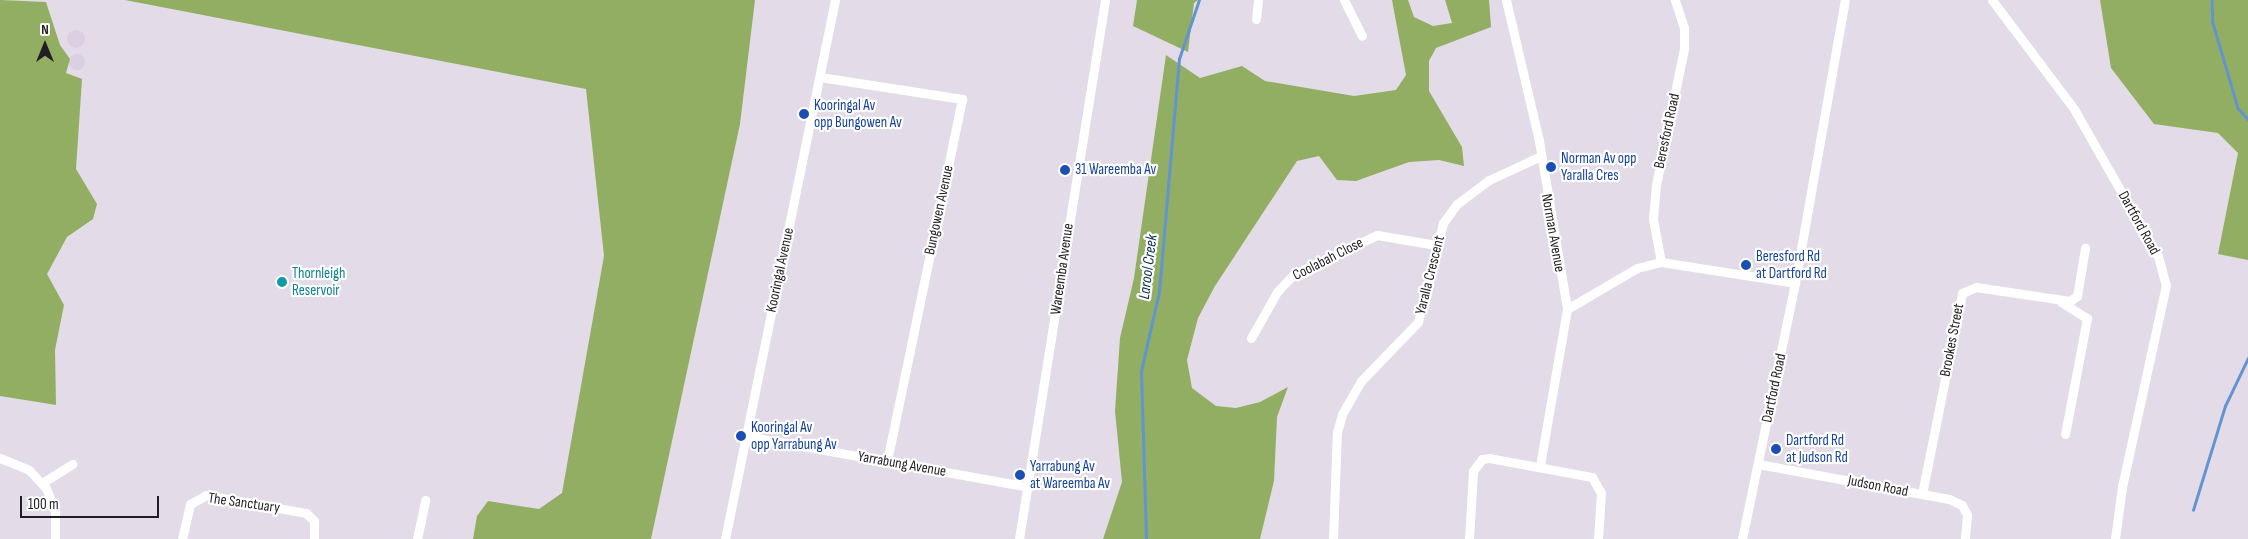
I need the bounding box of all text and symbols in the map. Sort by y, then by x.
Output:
north arrow [20,20,70,70]
text: N [41,21,49,38]
street label: Beresford Road [1650,92,1684,170]
place label: Kooringal Av opp Bungowen Av [814,96,902,131]
marker: Kooringal Av opp Bungowen Av [798,108,810,120]
place label: Norman Av opp Yaralla Cres [1561,149,1636,184]
place label: 31 Wareemba Av [1075,161,1156,179]
marker: Norman Av opp Yaralla Cres [1545,161,1557,173]
street label: Bungowen Avenue [921,163,957,257]
marker: 31 Wareemba Av [1059,164,1071,176]
street label: Dartford Road [2114,188,2164,258]
street label: Norman Avenue [1537,193,1569,273]
street label: Wareemba Avenue [1047,222,1077,316]
street label: Kooringal Avenue [762,226,798,314]
water label: Larool Creek [1136,234,1162,300]
street label: Coolabah Close [1290,234,1366,284]
street label: Yaralla Crescent [1412,234,1448,316]
place label: Beresford Rd at Dartford Rd [1756,247,1827,282]
marker: Beresford Rd at Dartford Rd [1740,259,1752,271]
place label: Thornleigh Reservoir [292,264,345,299]
marker: Thornleigh Reservoir [276,276,288,288]
street label: Brookes Street [1936,302,1968,378]
street label: Dartford Road [1758,352,1790,424]
place label: Kooringal Av opp Yarrabung Av [751,418,837,453]
marker: Kooringal Av opp Yarrabung Av [735,430,747,442]
place label: Dartford Rd at Judson Rd [1786,431,1848,466]
marker: Dartford Rd at Judson Rd [1770,443,1782,455]
street label: Yarrabung Avenue [856,447,948,481]
place label: Yarrabung Av at Wareemba Av [1030,457,1110,492]
marker: Yarrabung Av at Wareemba Av [1014,469,1026,481]
street label: Judson Road [1846,471,1910,501]
scale bar [22,486,161,518]
street label: The Sanctuary [207,489,281,517]
text: 100 m [28,495,59,514]

